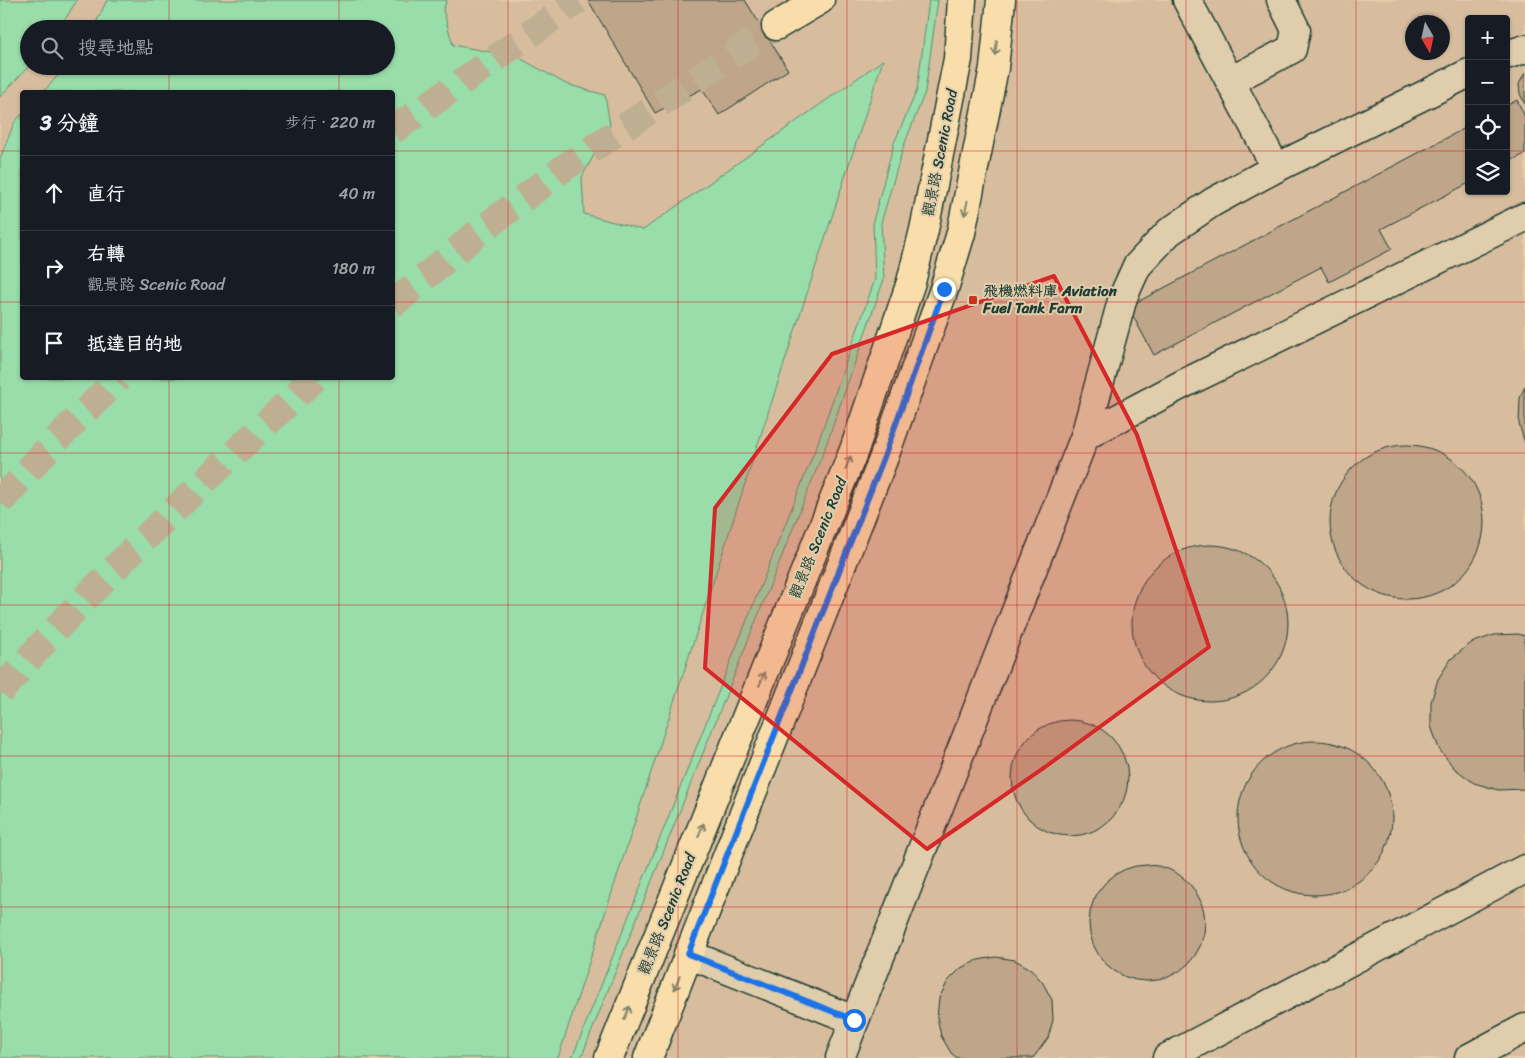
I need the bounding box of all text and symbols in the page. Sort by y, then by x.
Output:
north arrow [1405,15,1450,60]
map controls [1465,15,1510,195]
button: + [1465,15,1510,60]
search box [20,20,395,75]
text: 搜尋地點 [78,31,154,64]
icon: search [38,34,66,62]
one-way arrow [991,40,1001,56]
button: − [1465,60,1510,105]
street label: 觀景路 Scenic Road [915,86,965,219]
text: 3 分鐘 [40,104,99,142]
button: locate [1465,105,1510,150]
text: 步行 · 220 m [285,108,375,137]
button: layers [1465,150,1510,195]
text: 直行 [87,177,125,210]
icon: ahead [40,179,68,207]
text: 40 m [338,179,375,208]
one-way arrow [960,200,970,216]
text: 右轉 [87,237,125,270]
icon: right [40,254,68,282]
text: 180 m [332,254,375,283]
text: 觀景路 Scenic Road [87,270,225,299]
route end [933,278,956,301]
place label: 飛機燃料庫 Aviation Fuel Tank Farm [982,278,1118,321]
marker: 飛機燃料庫 Aviation Fuel Tank Farm [967,294,979,306]
text: 抵達目的地 [87,327,182,360]
icon: arrive [40,329,68,357]
one-way arrow [844,456,854,471]
street label: 觀景路 Scenic Road [782,472,855,603]
one-way arrow [757,672,767,687]
one-way arrow [697,823,706,838]
street label: 觀景路 Scenic Road [631,848,704,979]
one-way arrow [672,975,681,990]
one-way arrow [623,1006,633,1021]
route start [843,1009,866,1032]

